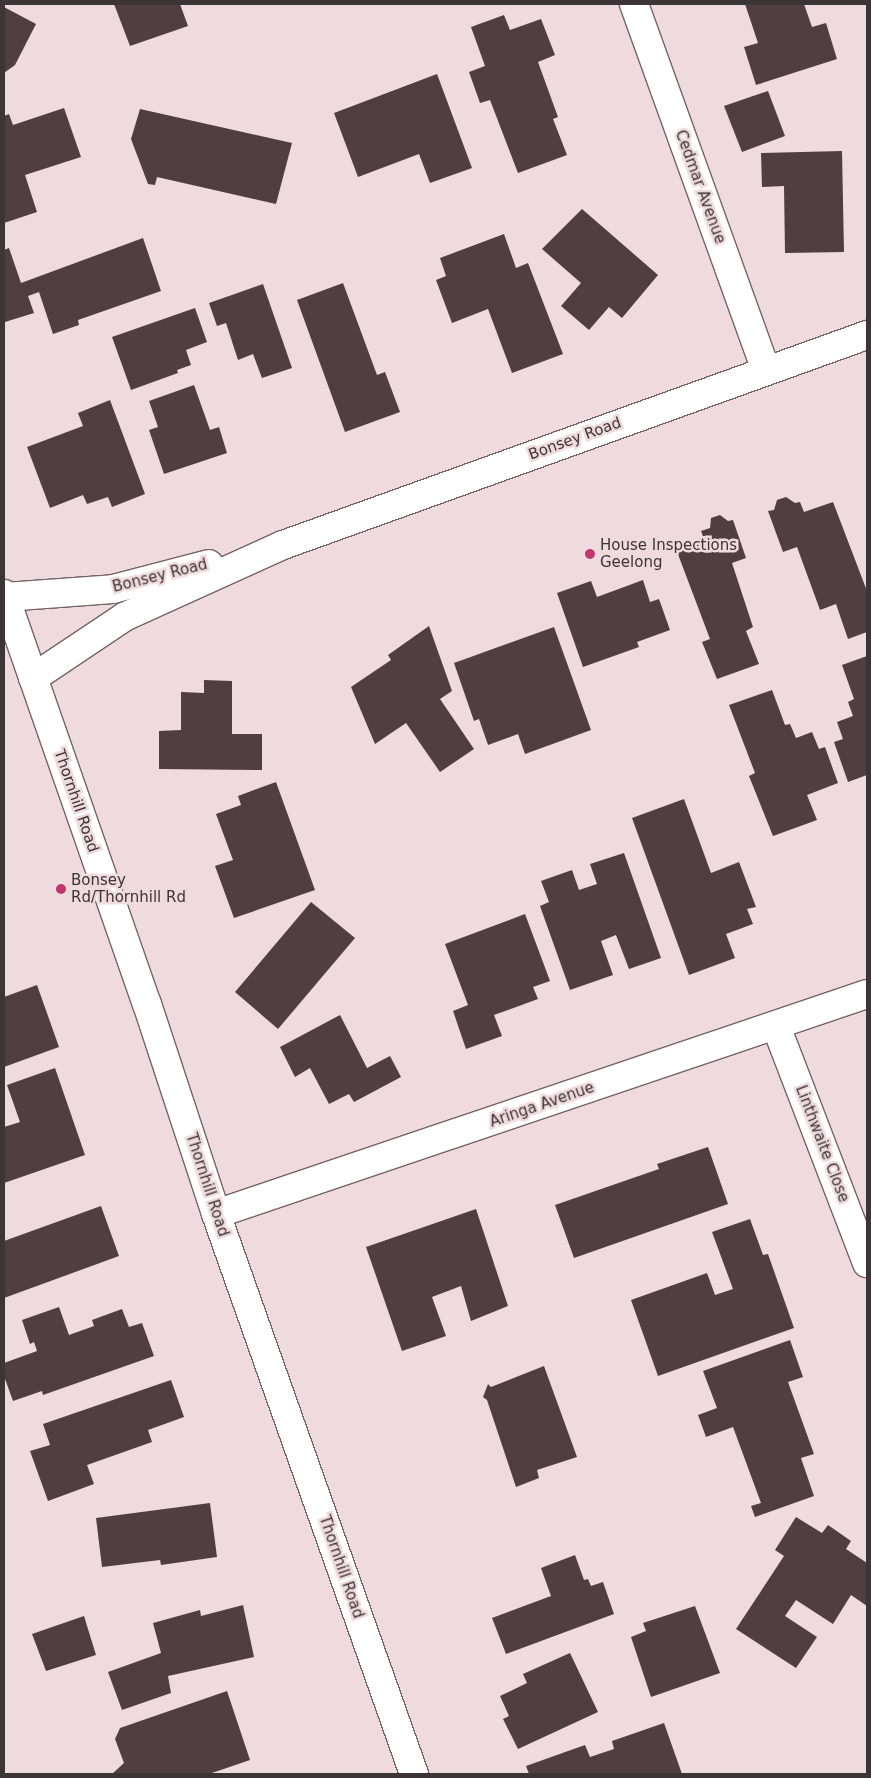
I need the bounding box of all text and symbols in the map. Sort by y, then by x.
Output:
street label: Cedmar Avenue [671,128,729,246]
street label: Bonsey Road [526,414,624,464]
place label: House Inspections Geelong [600,536,737,571]
marker: House Inspections Geelong [584,548,596,560]
street label: Bonsey Road [111,555,209,597]
street label: Thornhill Road [50,747,102,855]
place label: Bonsey Rd/Thornhill Rd [71,871,186,906]
marker: Bonsey Rd/Thornhill Rd [55,883,67,895]
street label: Aringa Avenue [487,1079,597,1131]
street label: Linthwaite Close [791,1083,853,1205]
street label: Thornhill Road [182,1131,232,1239]
street label: Thornhill Road [315,1513,367,1621]

